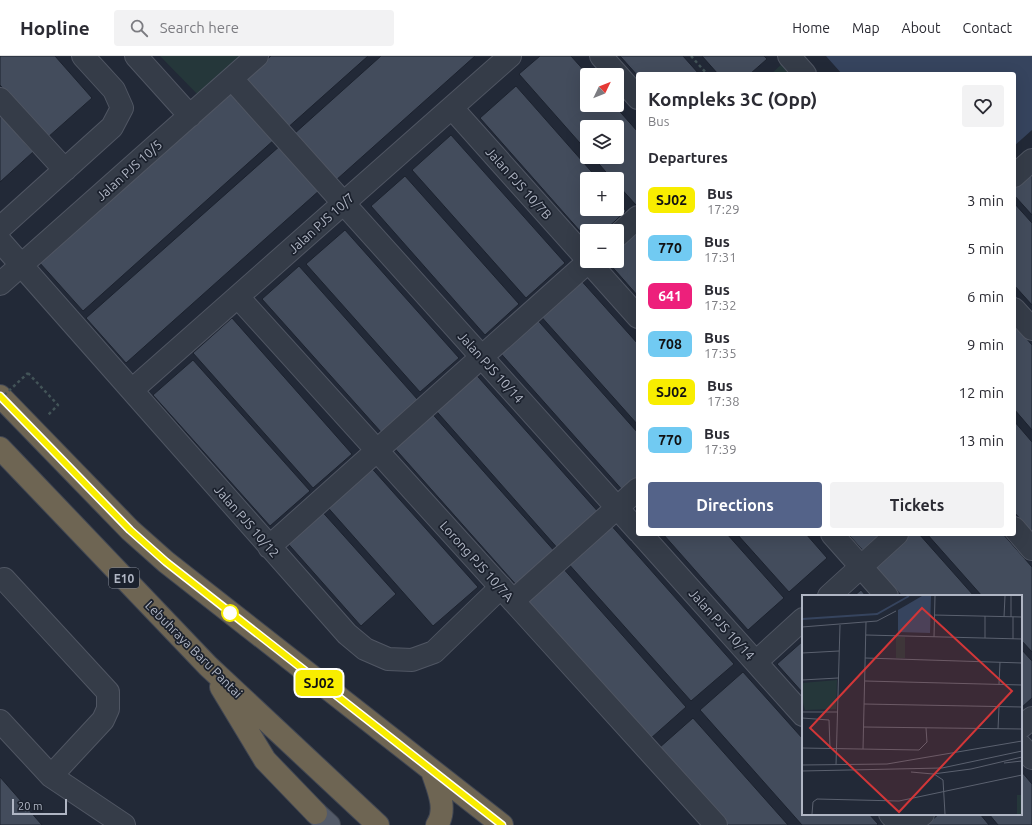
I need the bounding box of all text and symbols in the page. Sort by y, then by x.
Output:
search box [114,10,394,46]
text: Hopline [20,17,90,39]
icon: search [128,17,150,39]
text: Search here [160,19,239,36]
text: Home [792,20,830,36]
text: Map [852,20,880,36]
text: About [902,20,941,36]
text: Contact [963,20,1012,36]
north arrow [580,68,624,112]
map controls [580,68,624,268]
button: heart [962,85,1004,127]
text: Kompleks 3C (Opp) [648,88,817,110]
text: Bus [648,114,669,128]
button: layers [580,120,624,164]
street label: Jalan PJS 10/5 [93,137,165,203]
street label: Jalan PJS 10/7B [483,144,555,222]
text: Departures [648,149,728,166]
button: + [580,172,624,216]
text: Bus [707,185,733,202]
street label: Jalan PJS 10/7 [285,190,357,256]
text: SJ02 [656,192,687,208]
text: 3 min [967,192,1004,209]
text: 17:29 [707,202,740,216]
button: − [580,224,624,268]
text: Bus [704,233,730,250]
text: 770 [658,240,682,256]
text: 5 min [967,240,1004,257]
text: 17:31 [704,250,737,264]
text: Bus [704,281,730,298]
text: 641 [658,288,682,304]
text: 6 min [967,288,1004,305]
text: 17:32 [704,298,737,312]
street label: Jalan PJS 10/14 [455,329,527,405]
text: Bus [704,329,730,346]
text: 708 [658,336,682,352]
text: 9 min [967,336,1004,353]
text: 17:35 [704,346,737,360]
text: Bus [707,377,733,394]
text: SJ02 [656,384,687,400]
text: 12 min [958,384,1004,401]
text: 17:38 [707,394,740,408]
text: Bus [704,425,730,442]
text: 770 [658,432,682,448]
text: 13 min [958,432,1004,449]
text: 17:39 [704,442,737,456]
street label: Jalan PJS 10/12 [212,482,282,560]
button: Directions [648,482,822,528]
button: Tickets [830,482,1004,528]
street label: Lorong PJS 10/7A [437,518,517,604]
road number: E10 [109,568,139,588]
street label: Jalan PJS 10/14 [686,586,758,662]
inset map [802,595,1022,815]
street label: Lebuhraya Baru Pantai [143,598,245,700]
unlabelled marker [221,604,239,622]
line badge: SJ02 [291,670,347,696]
text: SJ02 [303,675,335,691]
scale bar [12,797,67,816]
text: 20 m [18,800,42,812]

